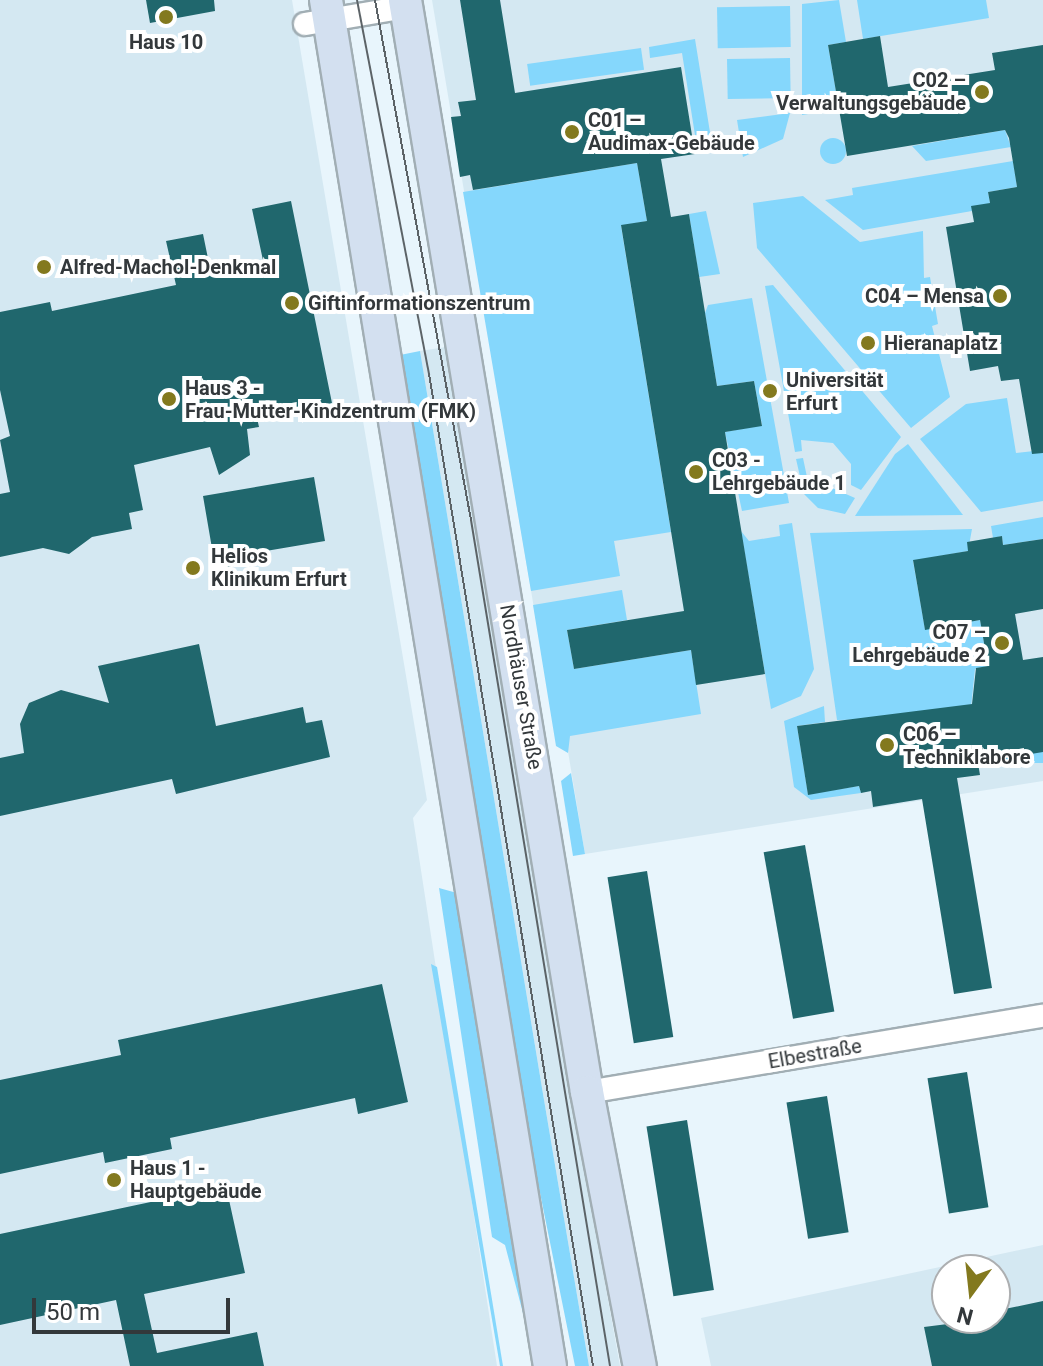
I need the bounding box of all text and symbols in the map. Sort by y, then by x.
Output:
marker: Haus 10 [157,8,175,26]
place label: Haus 10 [129,30,203,54]
place label: C02 – Verwaltungsgebäude [776,68,966,115]
marker: C02 – Verwaltungsgebäude [973,83,991,101]
place label: C01 – Audimax-Gebäude [588,108,755,155]
marker: C01 – Audimax-Gebäude [563,123,581,141]
place label: Alfred-Machol-Denkmal [60,255,276,279]
marker: Alfred-Machol-Denkmal [35,258,53,276]
place label: C04 – Mensa [865,284,984,308]
marker: C04 – Mensa [991,287,1009,305]
place label: Giftinformationszentrum [308,291,531,315]
marker: Giftinformationszentrum [283,294,301,312]
place label: Hieranaplatz [884,331,998,355]
marker: Hieranaplatz [859,334,877,352]
place label: Universität Erfurt [786,368,884,415]
place label: Haus 3 - Frau-Mutter-Kindzentrum (FMK) [185,376,476,423]
marker: Universität Erfurt [761,382,779,400]
marker: Haus 3 - Frau-Mutter-Kindzentrum (FMK) [160,390,178,408]
place label: C03 - Lehrgebäude 1 [712,448,846,495]
marker: C03 - Lehrgebäude 1 [687,463,705,481]
place label: Helios Klinikum Erfurt [211,544,347,591]
marker: Helios Klinikum Erfurt [182,557,204,579]
street label: Nordhäuser Straße [495,603,547,771]
place label: C07 – Lehrgebäude 2 [852,620,986,667]
marker: C07 – Lehrgebäude 2 [993,634,1011,652]
place label: C06 – Techniklabore [903,722,1031,769]
marker: C06 – Techniklabore [878,736,896,754]
street label: Elbestraße [766,1034,864,1074]
place label: Haus 1 - Hauptgebäude [130,1156,261,1203]
marker: Haus 1 - Hauptgebäude [105,1171,123,1189]
north arrow [931,1254,1011,1334]
scale bar [36,1282,234,1332]
text: 50 m [46,1298,100,1326]
text: N [954,1302,976,1330]

